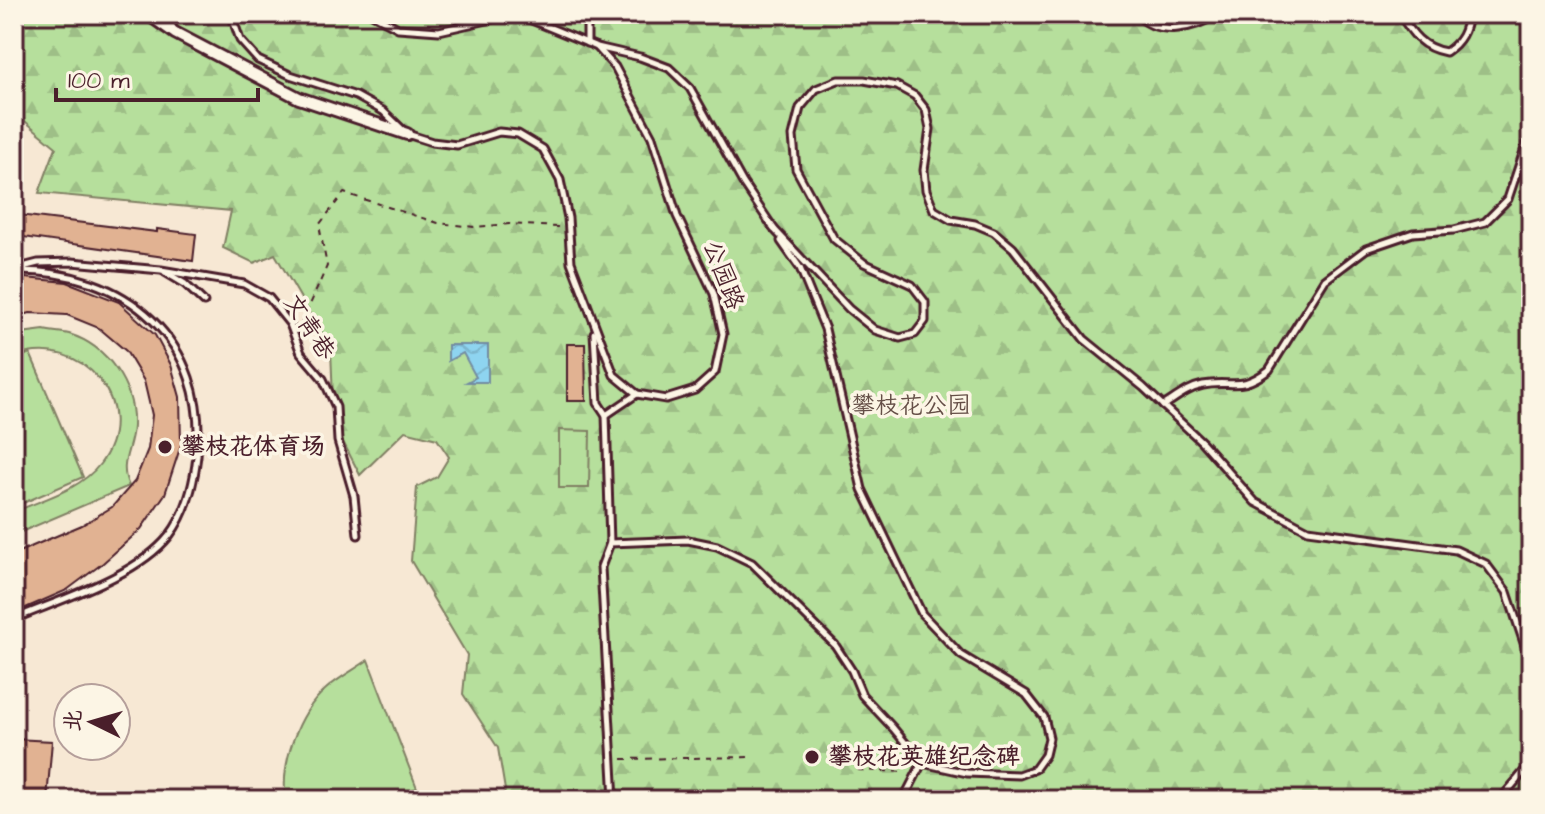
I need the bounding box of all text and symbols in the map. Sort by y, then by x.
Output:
scale bar [56,52,258,102]
text: 100 m [68,64,130,98]
street label: 公园路 [694,235,752,315]
street label: 文青巷 [275,288,343,366]
park label: 攀枝花公园 [851,389,971,423]
place label: 攀枝花体育场 [181,430,325,464]
marker: 攀枝花体育场 [156,438,174,456]
north arrow [52,682,132,762]
text: 北 [57,708,90,733]
place label: 攀枝花英雄纪念碑 [828,740,1020,774]
marker: 攀枝花英雄纪念碑 [803,748,821,766]

